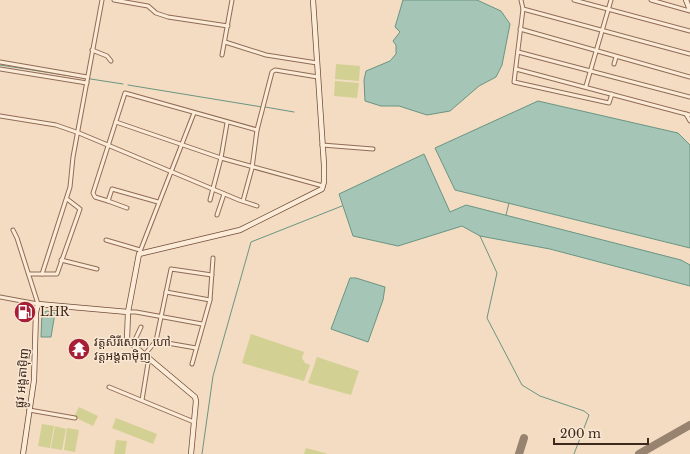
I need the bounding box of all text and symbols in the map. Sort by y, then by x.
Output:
fuel station icon: LHR [12,299,38,325]
place label: LHR [40,304,70,319]
place label: វត្តសិរីសោភា ហៅ វត្តអង្តតាម៉ិញ [94,334,171,363]
temple icon: វត្តសិរីសោភា ហៅ វត្តអង្តតាម៉ិញ [66,336,92,362]
street label: ផ្លូវ អង្តតាម៉ិញ [11,347,35,409]
scale bar [554,420,648,446]
text: 200 m [560,426,601,441]

